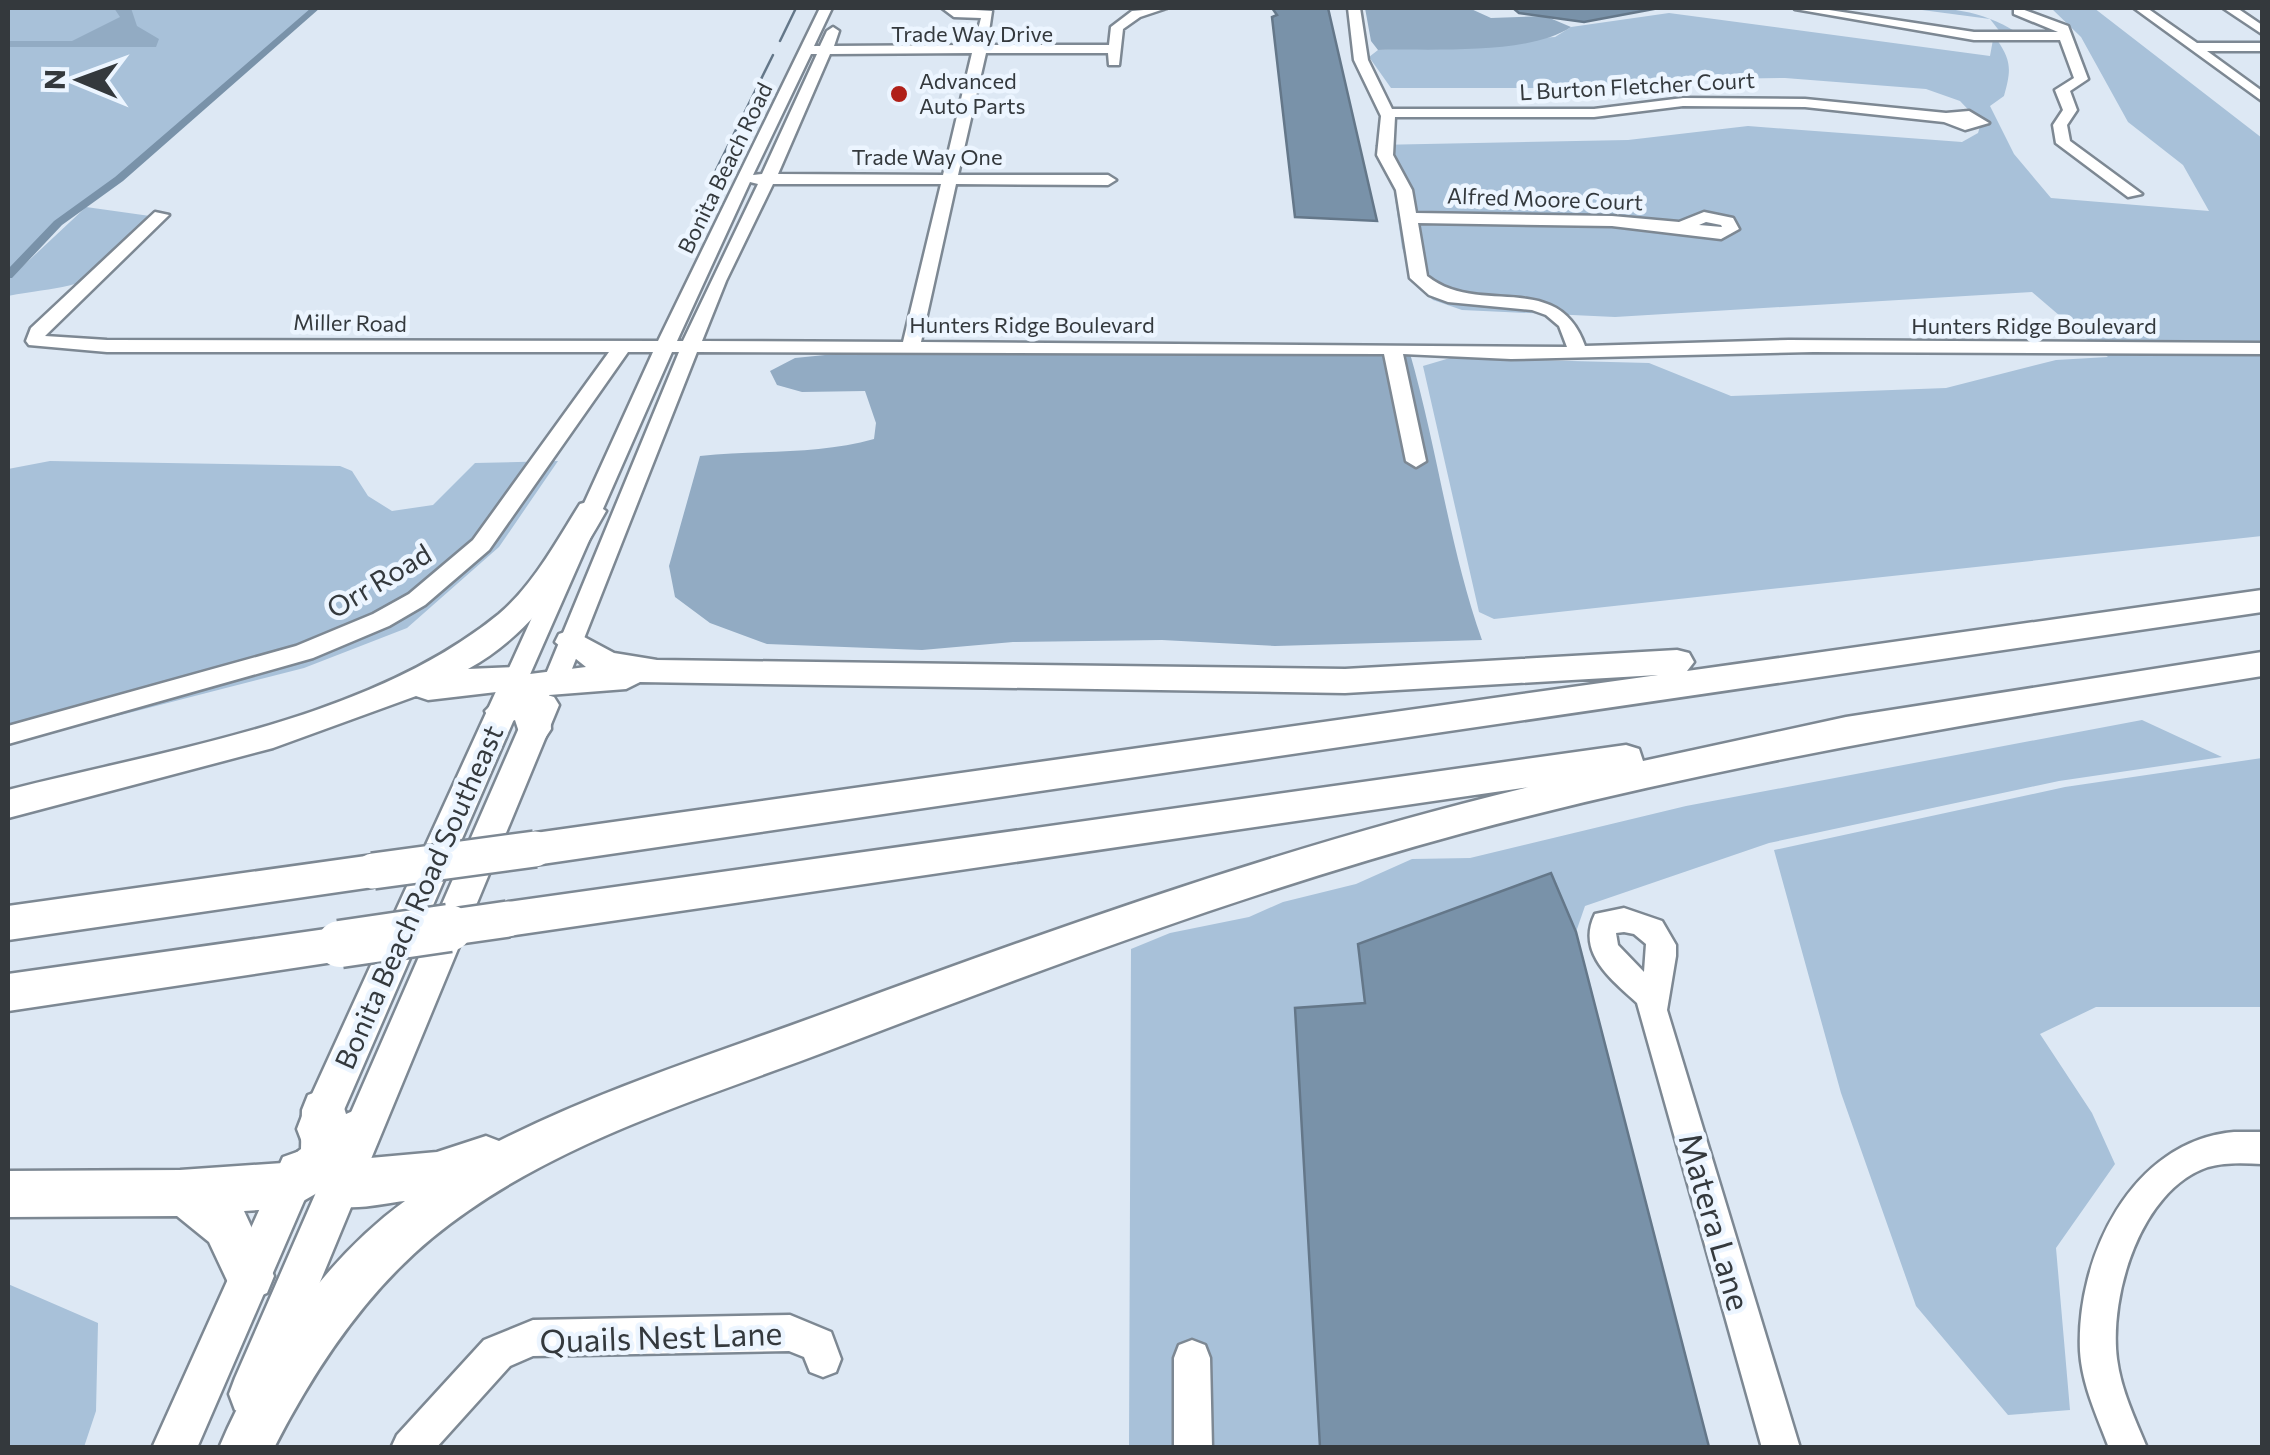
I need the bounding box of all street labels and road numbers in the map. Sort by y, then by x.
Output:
street label: Trade Way Drive [891,20,1053,47]
street label: L Burton Fletcher Court [1519,66,1755,105]
street label: Bonita Beach Road [671,78,778,258]
street label: Trade Way One [851,143,1003,170]
street label: Alfred Moore Court [1446,182,1644,215]
street label: Miller Road [293,308,407,337]
street label: Hunters Ridge Boulevard [909,311,1155,338]
street label: Hunters Ridge Boulevard [1911,312,2157,339]
street label: Orr Road [320,536,437,625]
street label: Bonita Beach Road Southeast [327,719,509,1074]
street label: Matera Lane [1672,1128,1760,1315]
street label: Quails Nest Lane [539,1312,783,1360]

